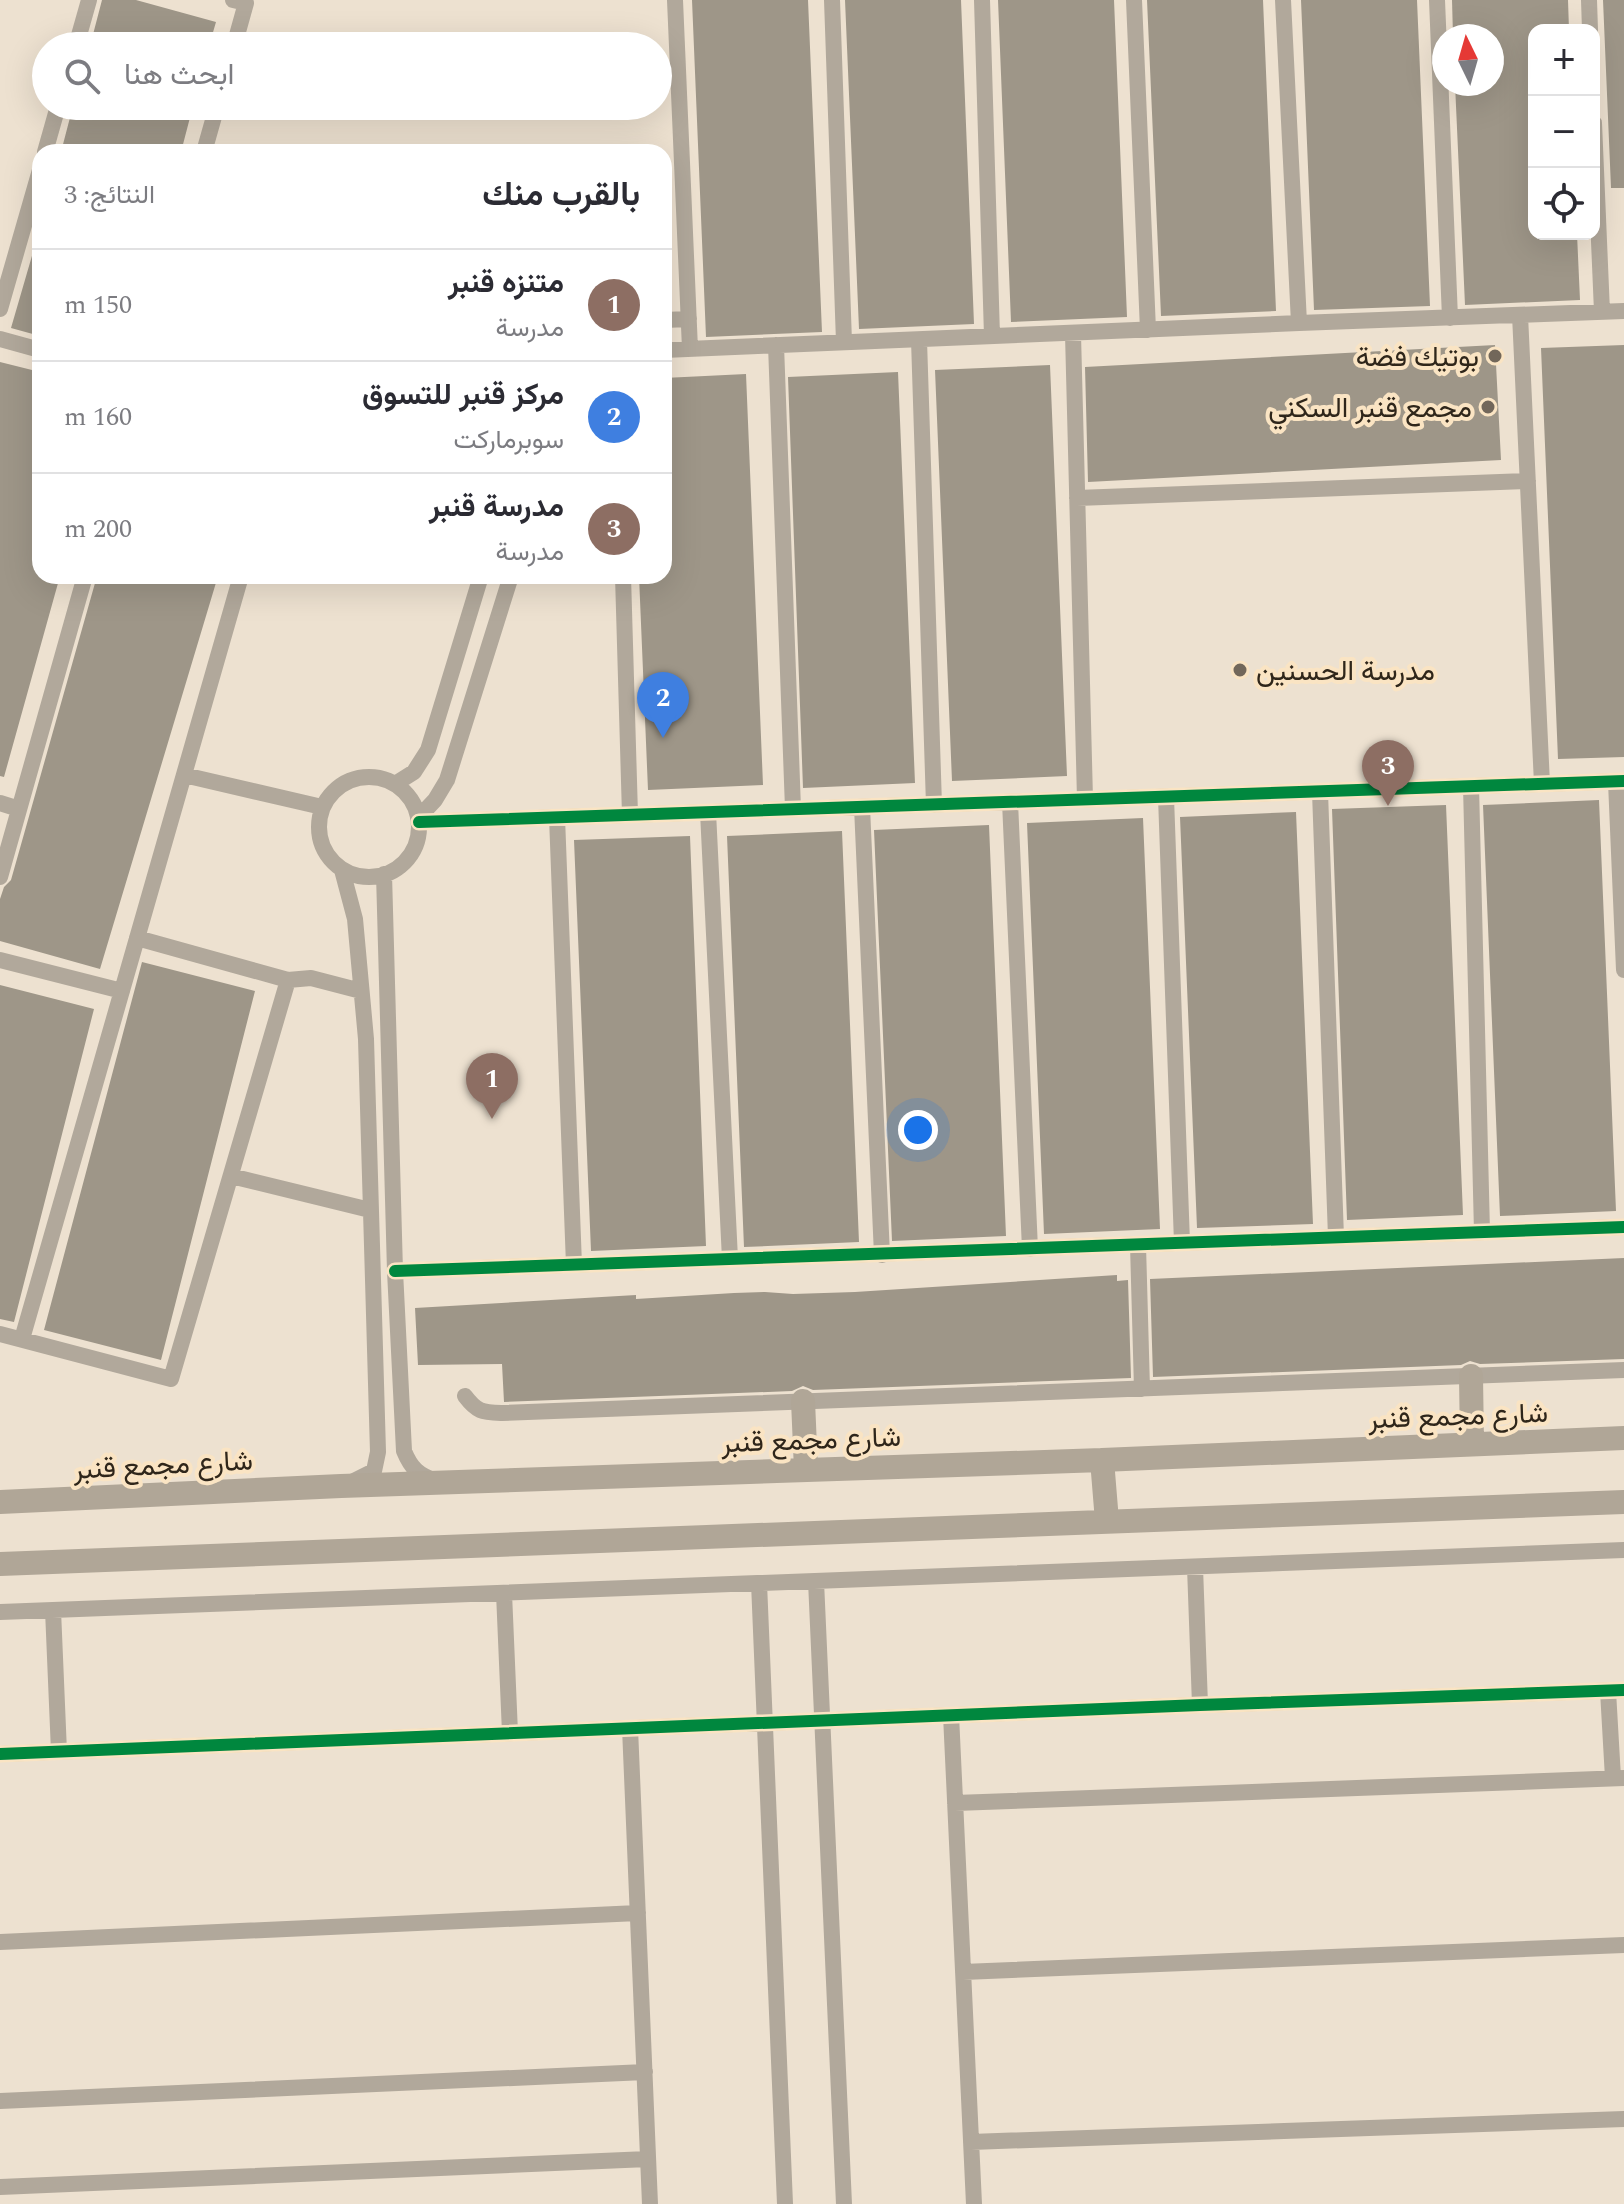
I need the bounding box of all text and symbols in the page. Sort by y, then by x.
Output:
north arrow [1432,24,1504,96]
map controls [1528,24,1600,240]
button: + [1528,24,1600,96]
search box [32,32,672,120]
text: ابحث هنا [124,52,234,98]
icon: search [60,54,104,98]
button: − [1528,96,1600,168]
button: locate [1528,168,1600,240]
text: بالقرب منك [482,169,640,221]
text: النتائج: 3 [64,175,155,215]
text: متنزه قنبر [448,260,564,306]
text: 150 m [64,285,132,325]
text: 1 [607,285,621,325]
text: مدرسة [495,308,564,348]
place label: بوتيك فضة [1356,336,1479,379]
marker: بوتيك فضة [1486,347,1504,365]
text: مركز قنبر للتسوق [362,372,564,418]
place label: مجمع قنبر السكني [1268,387,1472,430]
text: 160 m [64,397,132,437]
text: 2 [607,397,621,437]
marker: مجمع قنبر السكني [1479,398,1497,416]
text: سوبرماركت [453,420,564,460]
text: مدرسة قنبر [429,484,564,530]
text: 200 m [64,509,132,549]
text: 3 [607,509,621,549]
text: مدرسة [495,532,564,572]
place label: مدرسة الحسنين [1256,650,1435,693]
marker: مدرسة الحسنين [1231,661,1249,679]
pin: 2 [637,672,689,738]
pin: 3 [1362,740,1414,806]
pin: 1 [466,1053,518,1119]
your location [898,1110,938,1150]
street label: شارع مجمع قنبر [1366,1392,1549,1441]
street label: شارع مجمع قنبر [719,1416,902,1465]
street label: شارع مجمع قنبر [71,1439,254,1492]

